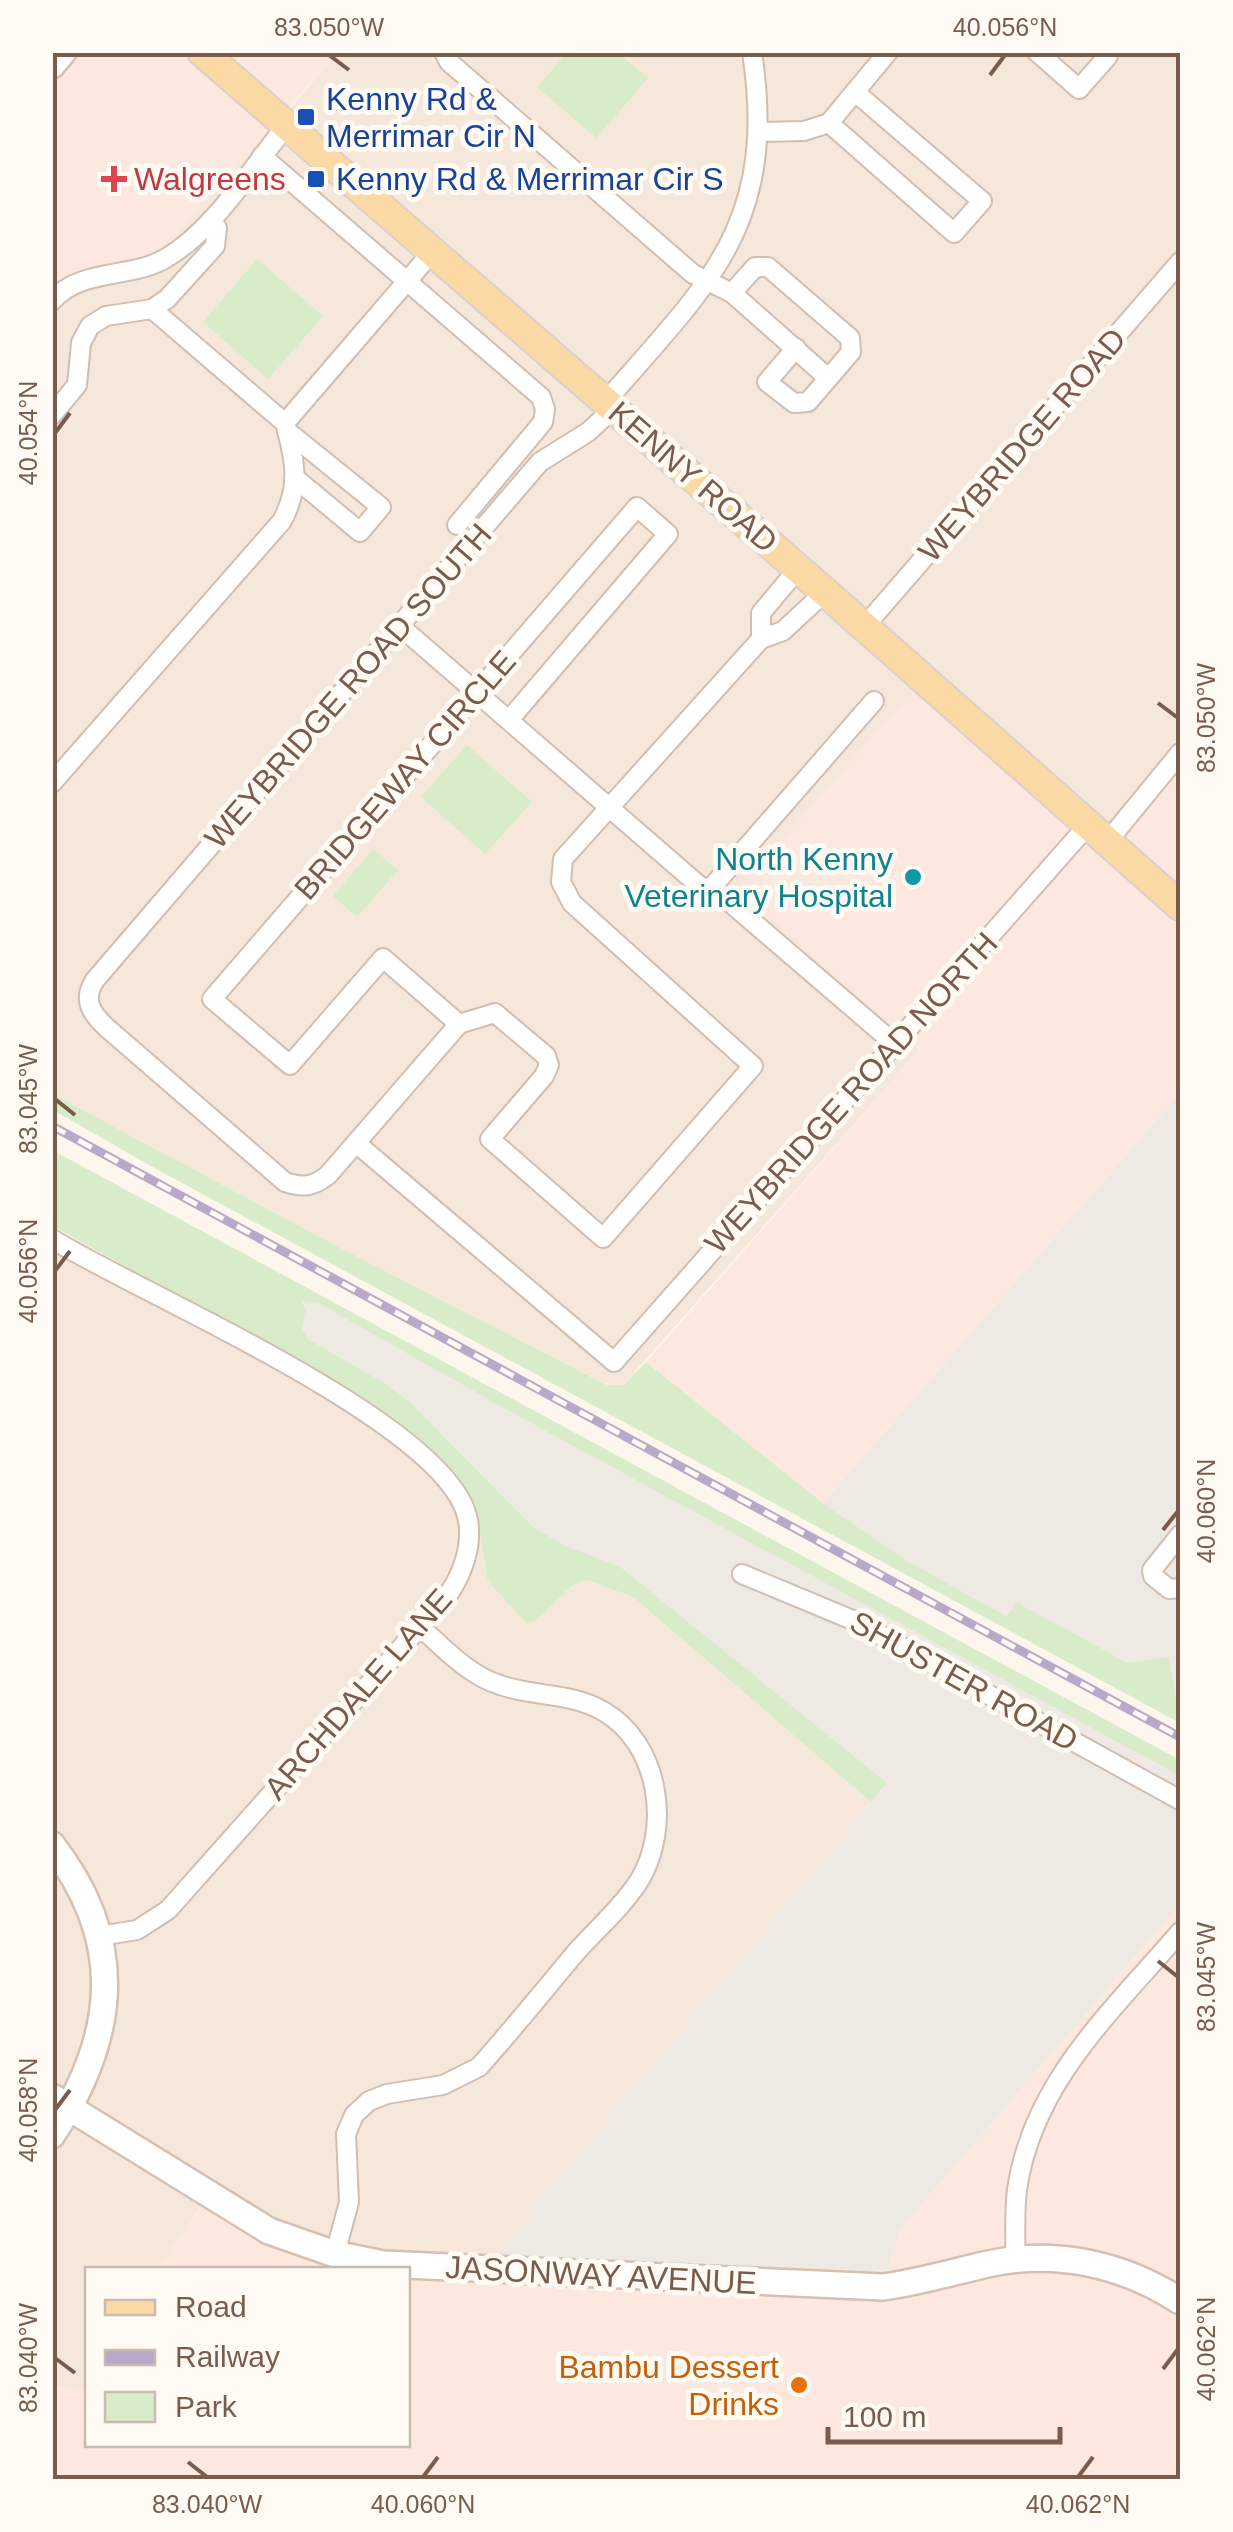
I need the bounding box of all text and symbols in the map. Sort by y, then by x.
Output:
text: 83.050°W [274,13,384,41]
text: 40.056°N [953,13,1057,41]
place label: Kenny Rd & Merrimar Cir N [326,81,536,154]
marker: Kenny Rd & Merrimar Cir N [295,106,317,128]
place label: Walgreens [134,161,286,197]
place label: Kenny Rd & Merrimar Cir S [336,161,724,197]
marker: Walgreens [103,168,125,190]
marker: Kenny Rd & Merrimar Cir S [305,168,327,190]
street label: WEYBRIDGE ROAD [911,321,1133,569]
text: 40.054°N [14,381,42,485]
street label: KENNY ROAD [602,394,784,560]
street label: WEYBRIDGE ROAD SOUTH [197,517,499,855]
street label: BRIDGEWAY CIRCLE [287,643,523,907]
text: 83.050°W [1192,663,1220,773]
place label: North Kenny Veterinary Hospital [624,841,893,914]
marker: North Kenny Veterinary Hospital [902,866,924,888]
street label: WEYBRIDGE ROAD NORTH [697,925,1005,1261]
text: 83.045°W [14,1044,42,1154]
text: 40.056°N [14,1219,42,1323]
text: 40.060°N [1192,1459,1220,1563]
street label: ARCHDALE LANE [257,1582,459,1806]
street label: SHUSTER ROAD [844,1604,1084,1758]
text: 83.045°W [1192,1922,1220,2032]
text: 40.058°N [14,2058,42,2162]
street label: JASONWAY AVENUE [444,2249,758,2301]
legend [85,2267,410,2447]
text: Road [175,2290,247,2323]
text: 40.062°N [1192,2297,1220,2401]
text: 83.040°W [14,2303,42,2413]
text: Railway [175,2340,280,2373]
place label: Bambu Dessert Drinks [558,2349,779,2422]
marker: Bambu Dessert Drinks [788,2374,810,2396]
scale bar [828,2382,1060,2444]
text: Park [175,2390,238,2423]
text: 100 m [843,2400,926,2433]
text: 83.040°W [152,2490,262,2518]
text: 40.060°N [371,2490,475,2518]
text: 40.062°N [1026,2490,1130,2518]

